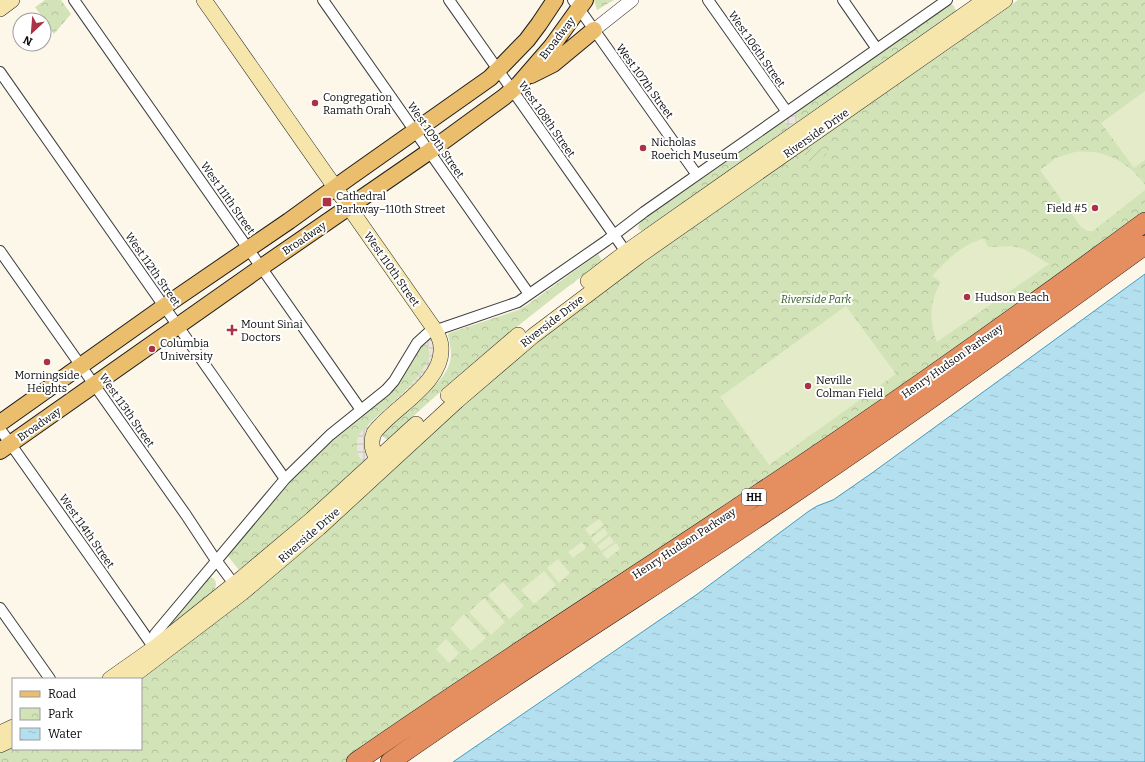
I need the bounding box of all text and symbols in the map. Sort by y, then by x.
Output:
street label: West 106th Street [725,9,788,90]
north arrow [12,12,52,52]
street label: Broadway [537,14,578,62]
text: N [21,33,35,48]
street label: West 107th Street [613,41,676,121]
street label: West 108th Street [515,79,578,160]
place label: Congregation Ramath Orah [323,91,392,117]
marker: Congregation Ramath Orah [310,98,320,108]
street label: West 109th Street [404,100,467,181]
street label: Riverside Drive [781,106,852,161]
place label: Nicholas Roerich Museum [651,136,739,162]
marker: Nicholas Roerich Museum [638,143,648,153]
street label: West 111th Street [198,160,257,237]
place label: Cathedral Parkway–110th Street [336,190,445,216]
marker: Cathedral Parkway–110th Street [321,196,333,208]
place label: Field #5 [1047,202,1087,215]
marker: Field #5 [1090,203,1100,213]
street label: Broadway [280,219,329,258]
street label: West 112th Street [122,230,183,309]
street label: West 110th Street [361,230,422,309]
place label: Hudson Beach [975,291,1049,304]
marker: Hudson Beach [962,292,972,302]
street label: Riverside Drive [518,293,587,350]
park label: Riverside Park [781,293,852,306]
place label: Mount Sinai Doctors [241,318,303,344]
street label: Henry Hudson Parkway [899,321,1006,401]
marker: Mount Sinai Doctors [226,324,238,336]
place label: Columbia University [160,337,213,363]
marker: Columbia University [147,344,157,354]
marker: Morningside Heights [42,357,52,367]
place label: Morningside Heights [15,369,79,395]
street label: West 113th Street [96,371,157,450]
place label: Neville Colman Field [816,374,883,400]
marker: Neville Colman Field [803,381,813,391]
street label: Broadway [15,405,64,444]
road number: HH [742,489,766,505]
street label: West 114th Street [56,492,117,571]
street label: Riverside Drive [276,505,343,566]
street label: Henry Hudson Parkway [630,505,739,582]
legend [12,678,142,750]
text: Road [48,687,76,701]
text: Park [48,707,74,721]
text: Water [48,727,83,741]

